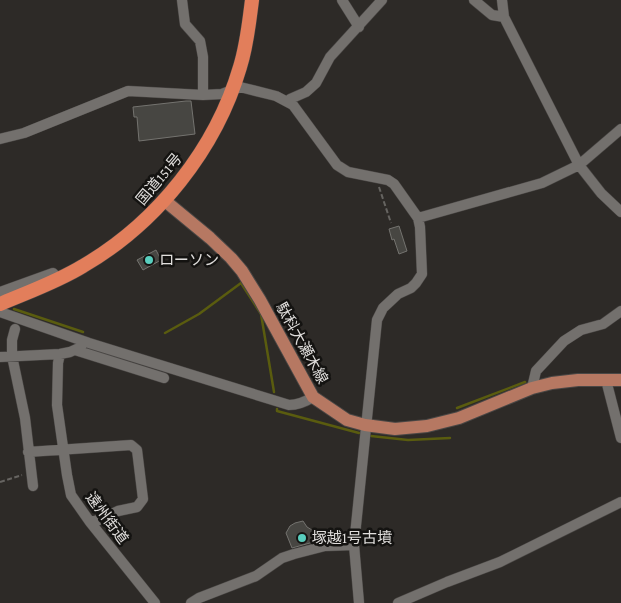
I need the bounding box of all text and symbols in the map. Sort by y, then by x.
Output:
street label: 国道151号 [133,150,185,208]
place label: ローソン [159,252,219,268]
marker: ローソン [143,254,155,266]
street label: 駄科大瀬木線 [273,300,331,386]
street label: 遠州街道 [83,489,132,547]
place label: 塚越1号古墳 [312,530,392,546]
marker: 塚越1号古墳 [296,532,308,544]

